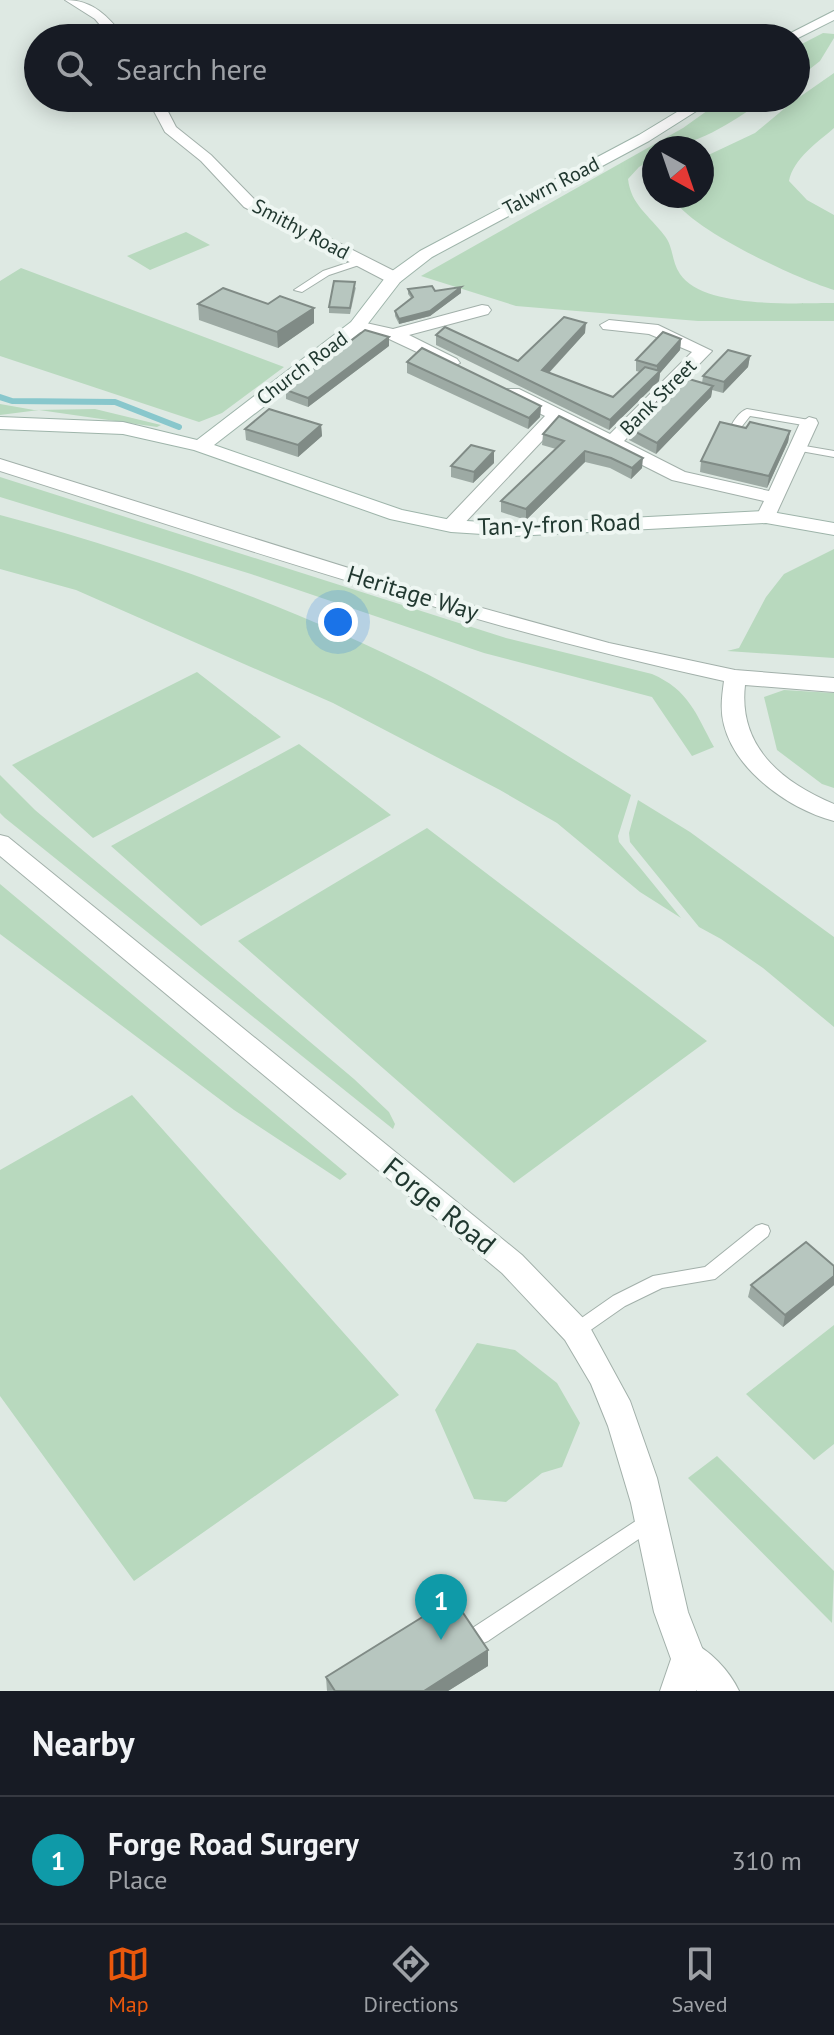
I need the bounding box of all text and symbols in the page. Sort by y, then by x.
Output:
search box [24,24,810,112]
icon: search [52,46,96,90]
text: Search here [116,49,267,88]
north arrow [642,136,714,208]
street label: Talwrn Road [498,151,604,221]
street label: Smithy Road [248,193,354,265]
street label: Church Road [251,325,353,411]
street label: Bank Street [614,353,702,441]
street label: Tan-y-fron Road [477,506,641,542]
street label: Heritage Way [343,558,483,628]
your location [318,602,358,642]
street label: Forge Road [376,1148,504,1262]
pin: 1 [415,1574,467,1640]
text: Nearby [32,1721,134,1765]
text: Forge Road Surgery [108,1824,359,1863]
text: 1 [51,1844,65,1877]
text: 310 m [731,1844,802,1877]
text: Place [108,1863,167,1896]
tab: Map [106,1942,150,2018]
tab: Directions [363,1942,459,2018]
tab: Saved [672,1942,727,2018]

